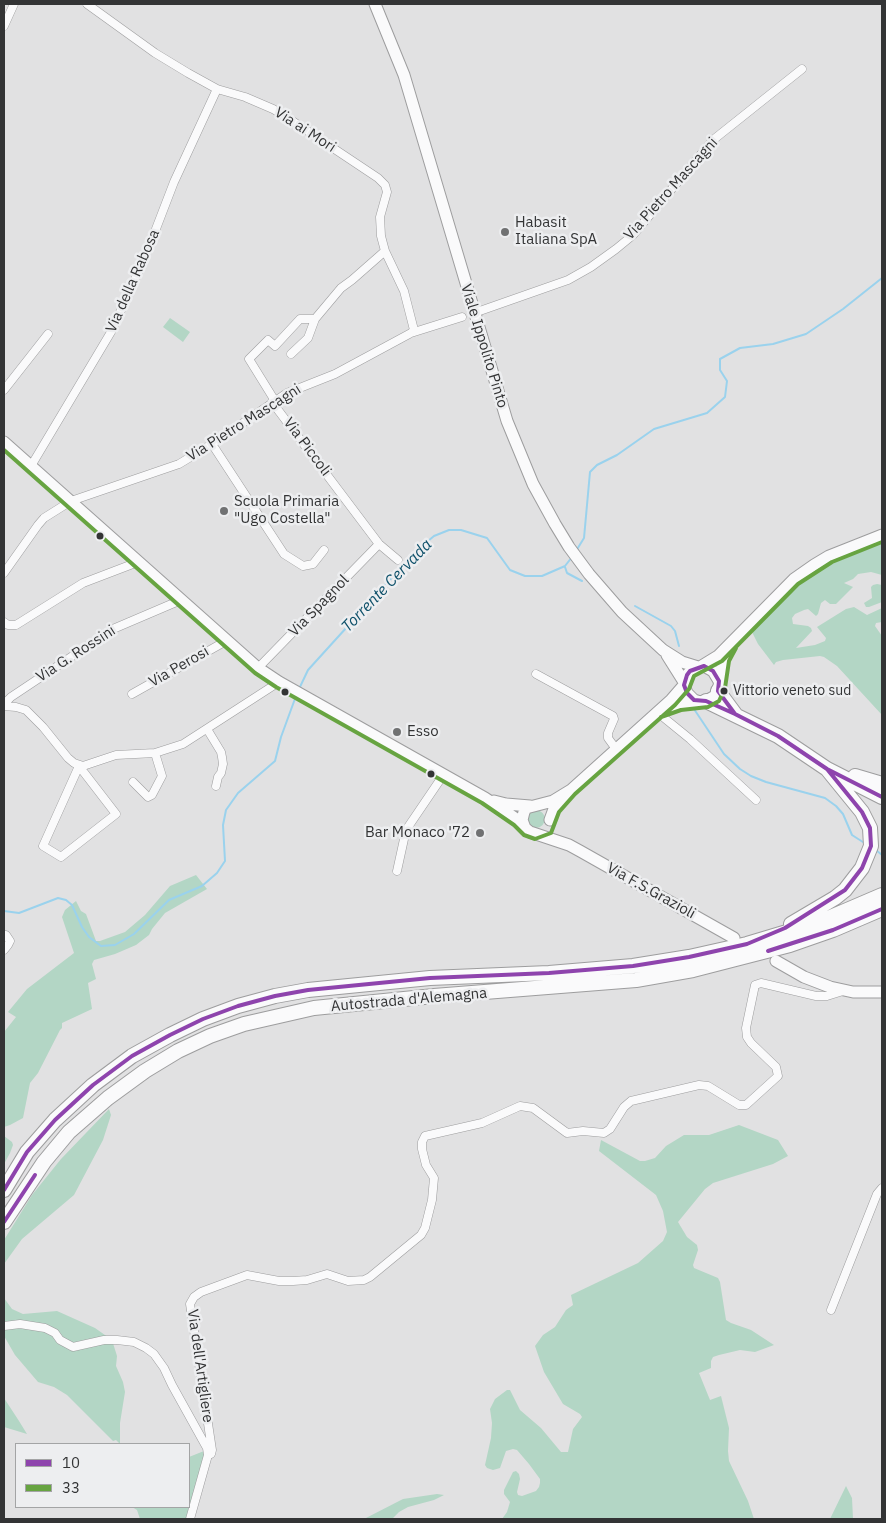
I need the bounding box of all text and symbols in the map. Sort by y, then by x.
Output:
street label: Via ai Mori [271,104,339,156]
street label: Via Pietro Mascagni [620,134,722,244]
place label: Habasit Italiana SpA [515,214,597,249]
marker: Habasit Italiana SpA [499,226,511,238]
street label: Via della Rabosa [102,227,164,335]
street label: Viale Ippolito Pinto [457,282,511,410]
street label: Via Pietro Mascagni [184,381,304,465]
street label: Via Piccoli [279,414,335,480]
place label: Scuola Primaria "Ugo Costella" [234,493,339,528]
marker: Scuola Primaria "Ugo Costella" [218,505,230,517]
unlabelled marker [95,531,105,541]
water label: Torrente Cervada [338,536,436,636]
street label: Via Spagnol [285,571,353,641]
street label: Via G. Rossini [33,622,119,686]
street label: Via Perosi [146,643,212,691]
place label: Vittorio veneto sud [733,683,851,699]
marker: Vittorio veneto sud [719,686,729,696]
unlabelled marker [280,687,290,697]
place label: Esso [407,723,439,741]
marker: Esso [391,726,403,738]
unlabelled marker [426,769,436,779]
place label: Bar Monaco '72 [365,824,470,842]
marker: Bar Monaco '72 [474,827,486,839]
street label: Via F.S.Grazioli [603,859,699,923]
street label: Autostrada d'Alemagna [330,984,488,1016]
street label: Via dell'Artigliere [183,1308,217,1424]
legend [15,1443,190,1508]
text: 10 [62,1453,80,1472]
text: 33 [62,1478,80,1497]

